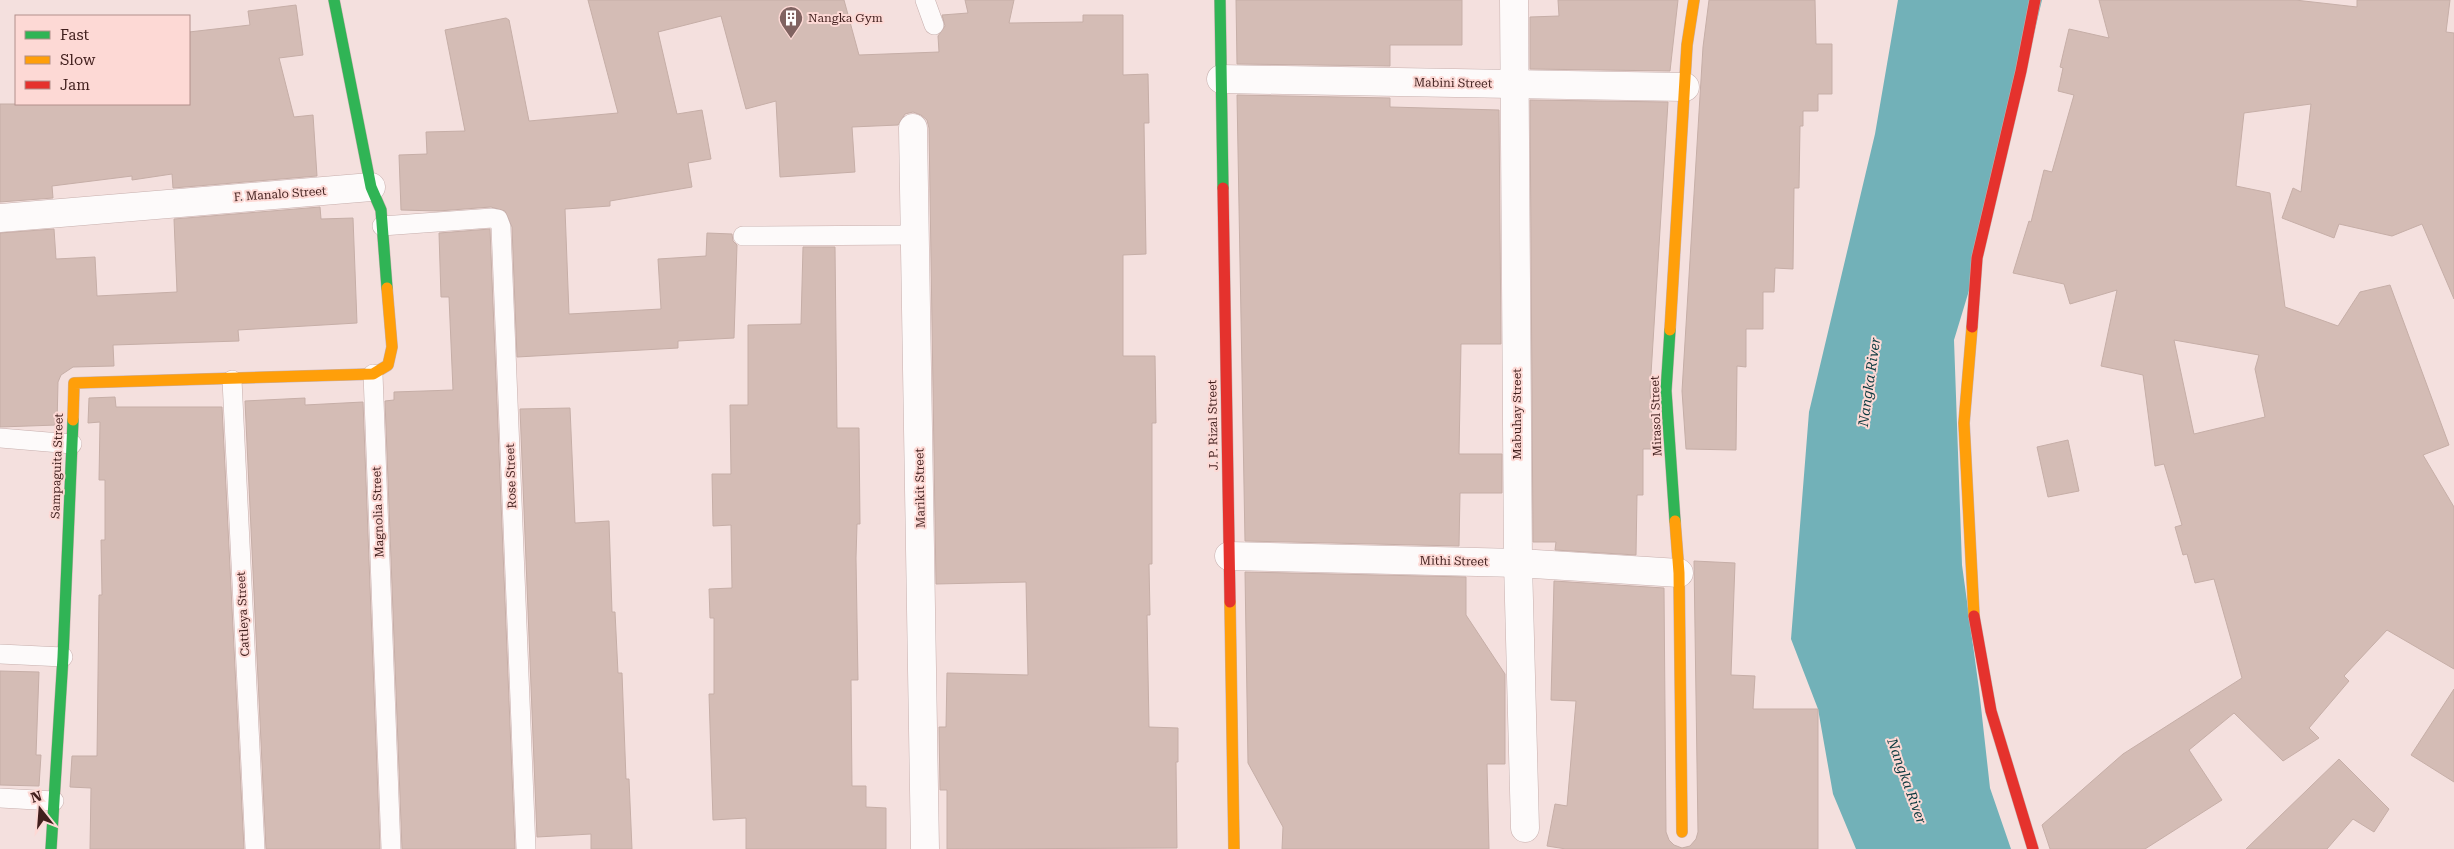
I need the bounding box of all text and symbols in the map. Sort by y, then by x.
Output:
building icon: Nangka Gym [778,5,804,39]
place label: Nangka Gym [808,11,883,25]
legend [15,15,190,105]
text: Fast [60,26,90,44]
text: Slow [60,51,96,69]
street label: Mabini Street [1414,75,1493,91]
text: Jam [60,76,90,94]
street label: F. Manalo Street [233,184,327,204]
water label: Nangka River [1855,336,1883,429]
street label: Mabuhay Street [1510,368,1524,460]
street label: Mirasol Street [1648,375,1664,457]
street label: J. P. Rizal Street [1205,379,1221,470]
street label: Sampaguita Street [48,412,66,519]
street label: Rose Street [503,443,519,509]
street label: Marikit Street [912,447,928,528]
street label: Magnolia Street [369,466,387,558]
street label: Mithi Street [1419,553,1489,569]
street label: Cattleya Street [234,571,252,657]
water label: Nangka River [1884,735,1930,826]
north arrow [15,784,65,834]
text: N [29,787,44,806]

